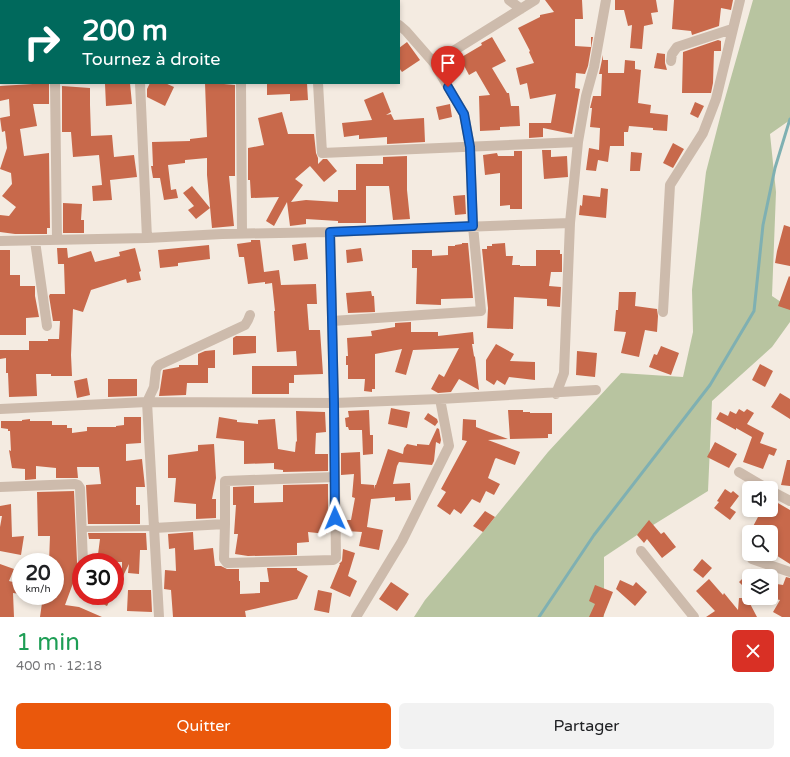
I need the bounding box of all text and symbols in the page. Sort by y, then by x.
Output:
text: 200 m [82,14,168,48]
icon: right [16,16,68,68]
pin [431,46,465,87]
text: Tournez à droite [82,48,221,70]
icon: arrive [437,52,459,74]
map controls [742,481,778,605]
button: sound [742,481,778,517]
position arrow [314,497,356,539]
button: search [742,525,778,561]
speed limit sign: 30 [72,553,124,605]
text: 20 [25,562,51,586]
button: layers [742,569,778,605]
text: km/h [25,583,51,595]
text: 1 min [16,628,80,657]
button: close [732,630,774,672]
text: 400 m · 12:18 [16,658,102,674]
button: Quitter [16,703,391,749]
button: Partager [399,703,774,749]

